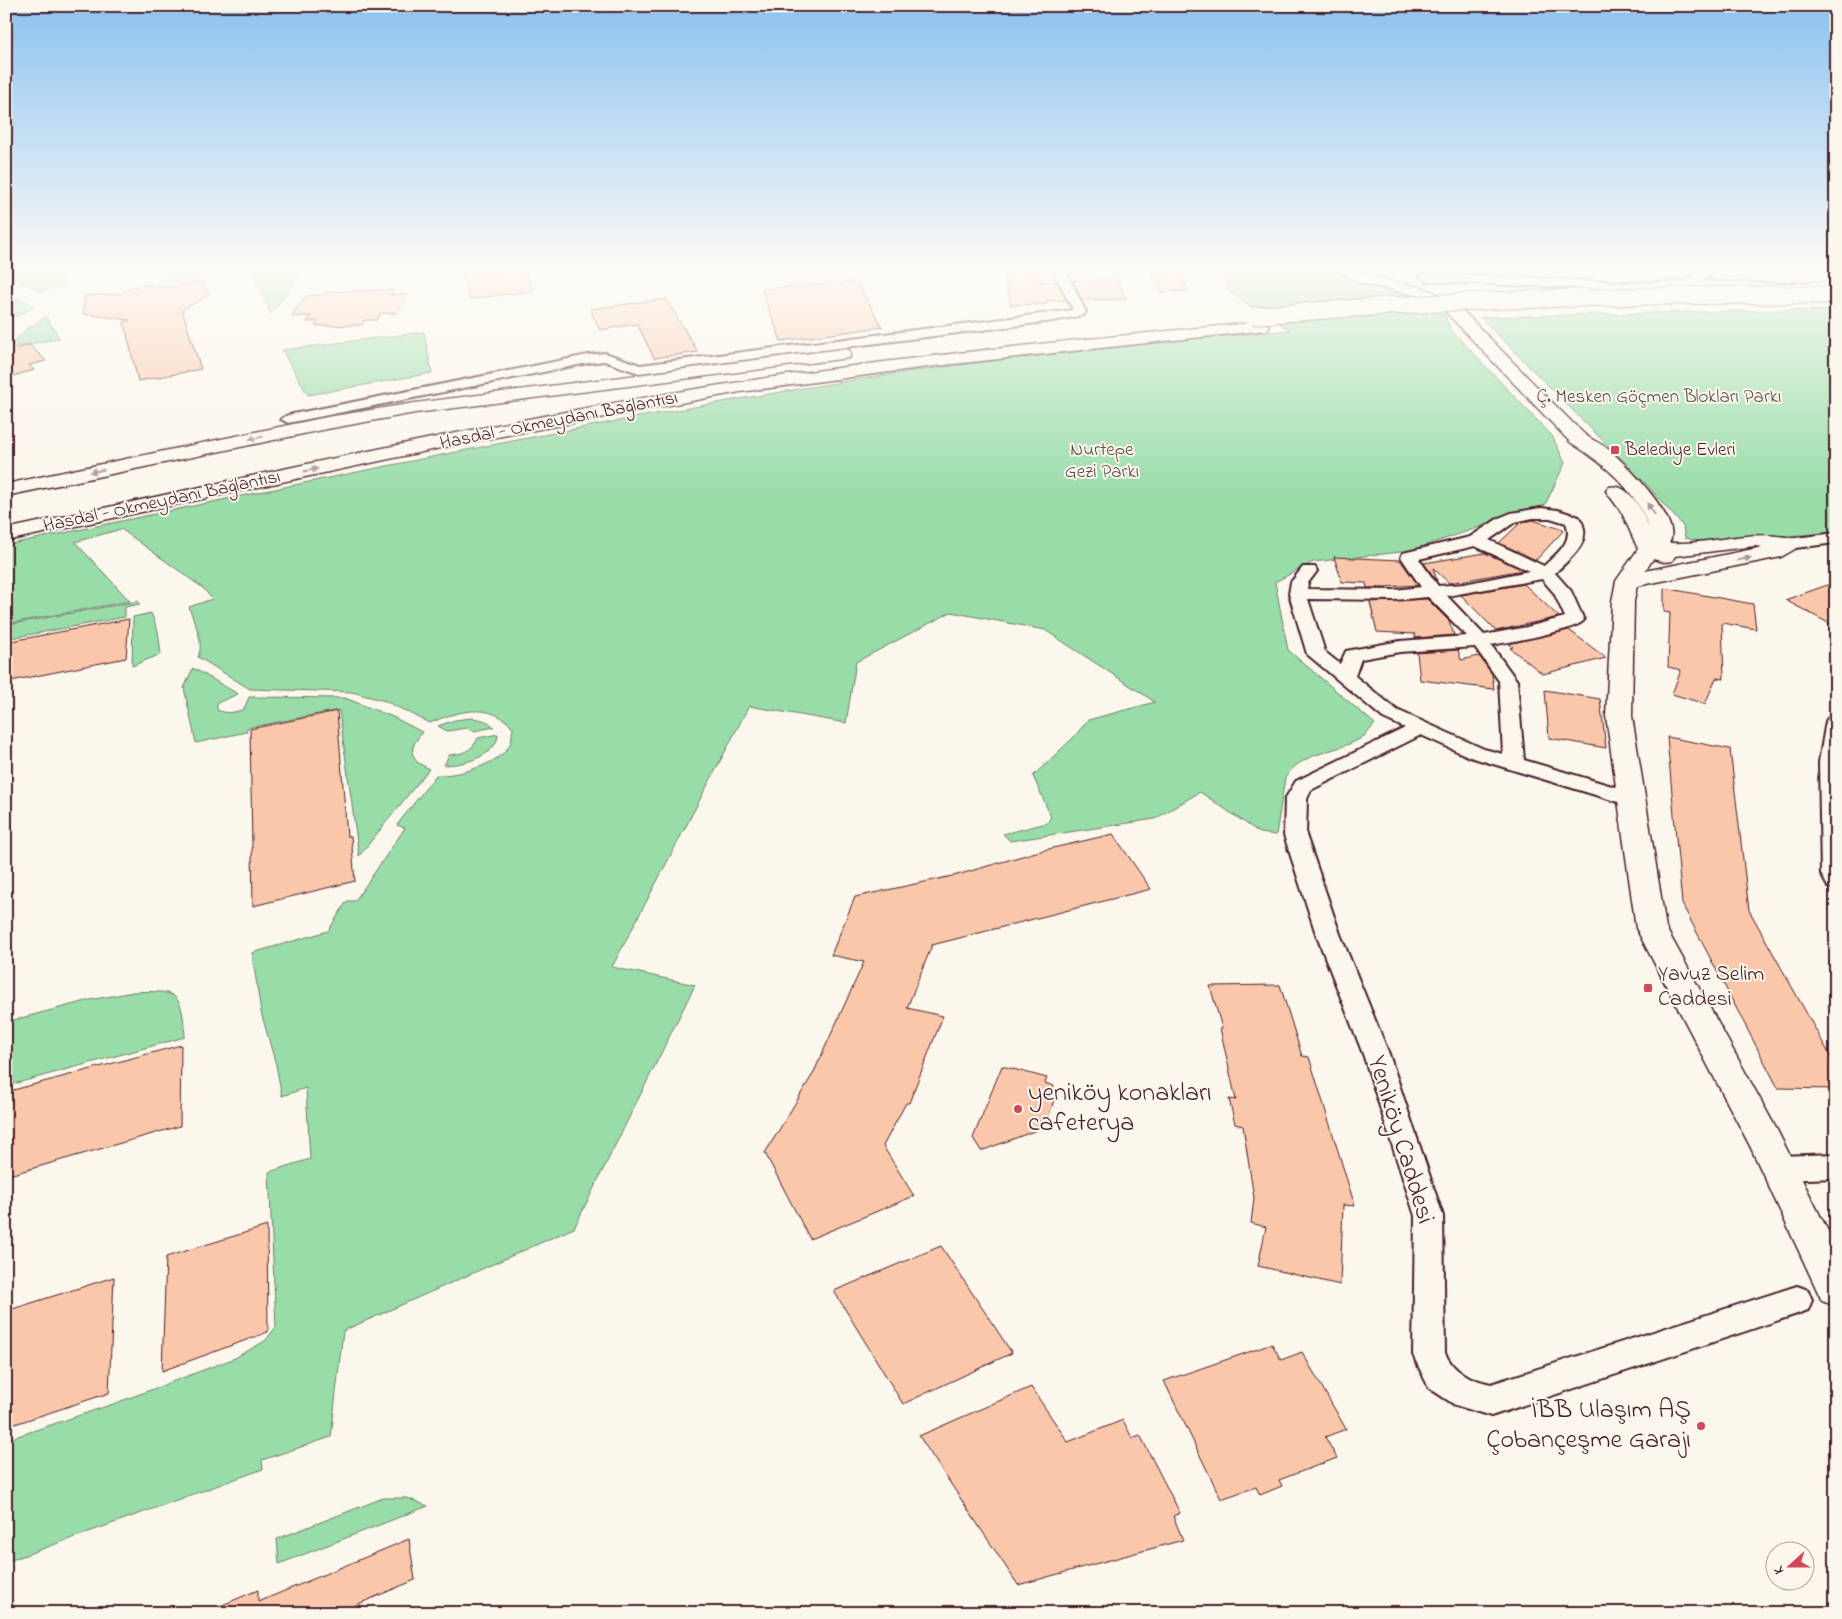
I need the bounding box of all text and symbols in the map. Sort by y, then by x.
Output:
park label: Ç. Mesken Göçmen Blokları Parkı [1536,384,1782,411]
street label: Hasdal - Okmeydanı Bağlantısı [438,385,681,459]
one-way arrow [248,434,264,442]
park label: Nurtepe Gezi Parkı [1065,437,1139,486]
place label: Belediye Evleri [1624,437,1736,465]
marker: Belediye Evleri [1609,444,1621,456]
street label: Hasdal - Okmeydanı Bağlantısı [41,464,284,542]
one-way arrow [303,465,319,473]
one-way arrow [89,468,105,476]
one-way arrow [1646,502,1655,516]
one-way arrow [1736,555,1751,563]
place label: Yavuz Selim Caddesi [1658,959,1764,1016]
marker: Yavuz Selim Caddesi [1642,982,1654,994]
street label: Yeniköy Caddesi [1356,1051,1444,1229]
place label: yeniköy konakları cafeterya [1028,1075,1212,1143]
marker: yeniköy konakları cafeterya [1012,1103,1024,1115]
place label: İBB Ulaşım AŞ Çobançeşme Garajı [1486,1392,1691,1460]
marker: İBB Ulaşım AŞ Çobançeşme Garajı [1695,1420,1707,1432]
north arrow [1764,1542,1814,1592]
text: K [1768,1562,1790,1577]

